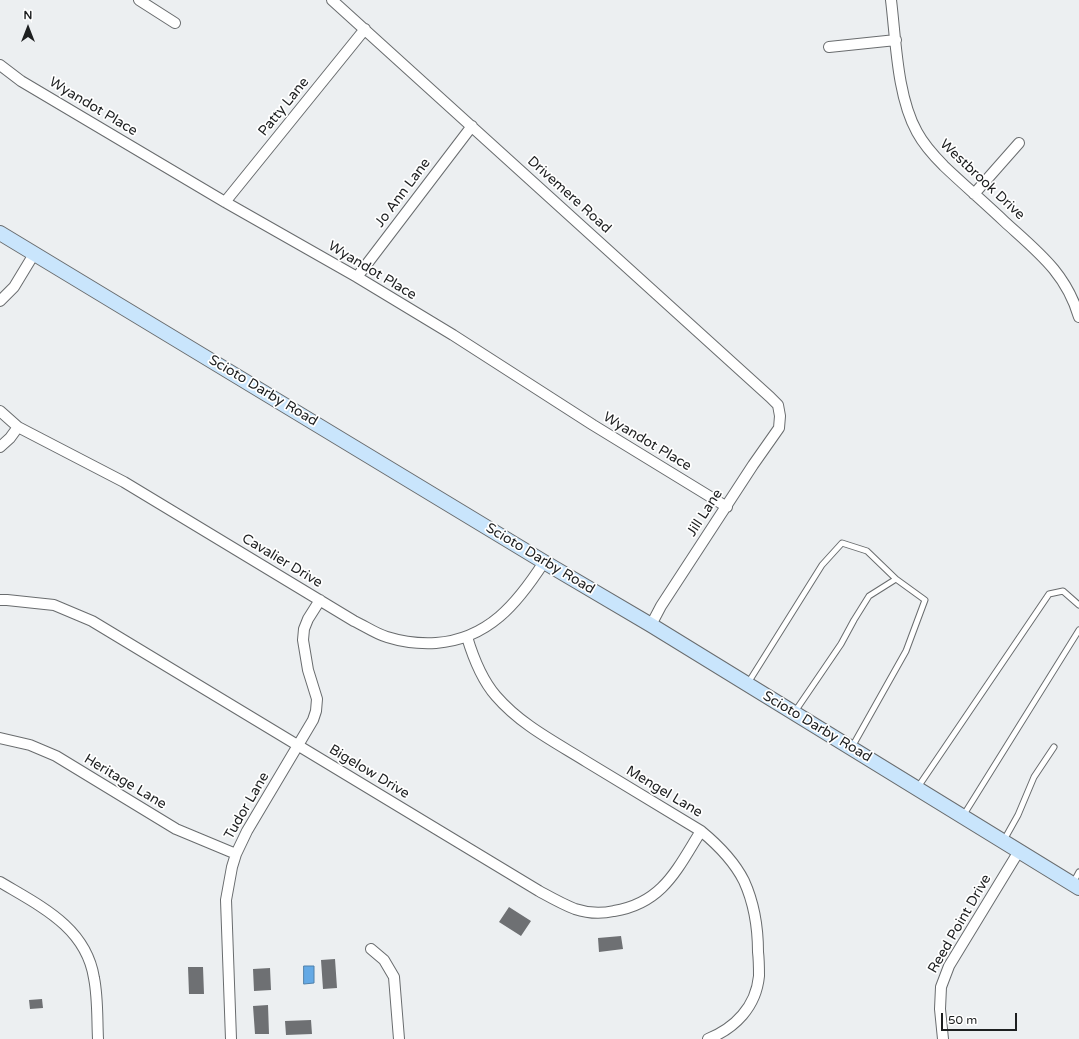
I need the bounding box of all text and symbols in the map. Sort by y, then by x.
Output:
north arrow [8,8,48,48]
text: N [24,9,32,22]
street label: Wyandot Place [46,74,140,140]
street label: Patty Lane [255,74,313,140]
street label: Westbrook Drive [936,136,1028,224]
street label: Drivemere Road [524,153,614,237]
street label: Jo Ann Lane [372,155,434,231]
street label: Wyandot Place [325,238,419,304]
street label: Scioto Darby Road [205,352,321,430]
street label: Wyandot Place [600,409,694,475]
street label: Jill Lane [684,486,726,540]
street label: Scioto Darby Road [482,520,598,598]
street label: Cavalier Drive [239,530,325,592]
street label: Scioto Darby Road [759,688,875,766]
street label: Bigelow Drive [326,741,412,803]
street label: Heritage Lane [81,751,169,813]
street label: Mengel Lane [623,763,705,821]
street label: Tudor Lane [221,769,273,843]
street label: Reed Point Drive [925,872,995,976]
scale bar [943,1005,1019,1031]
text: 50 m [948,1013,977,1027]

